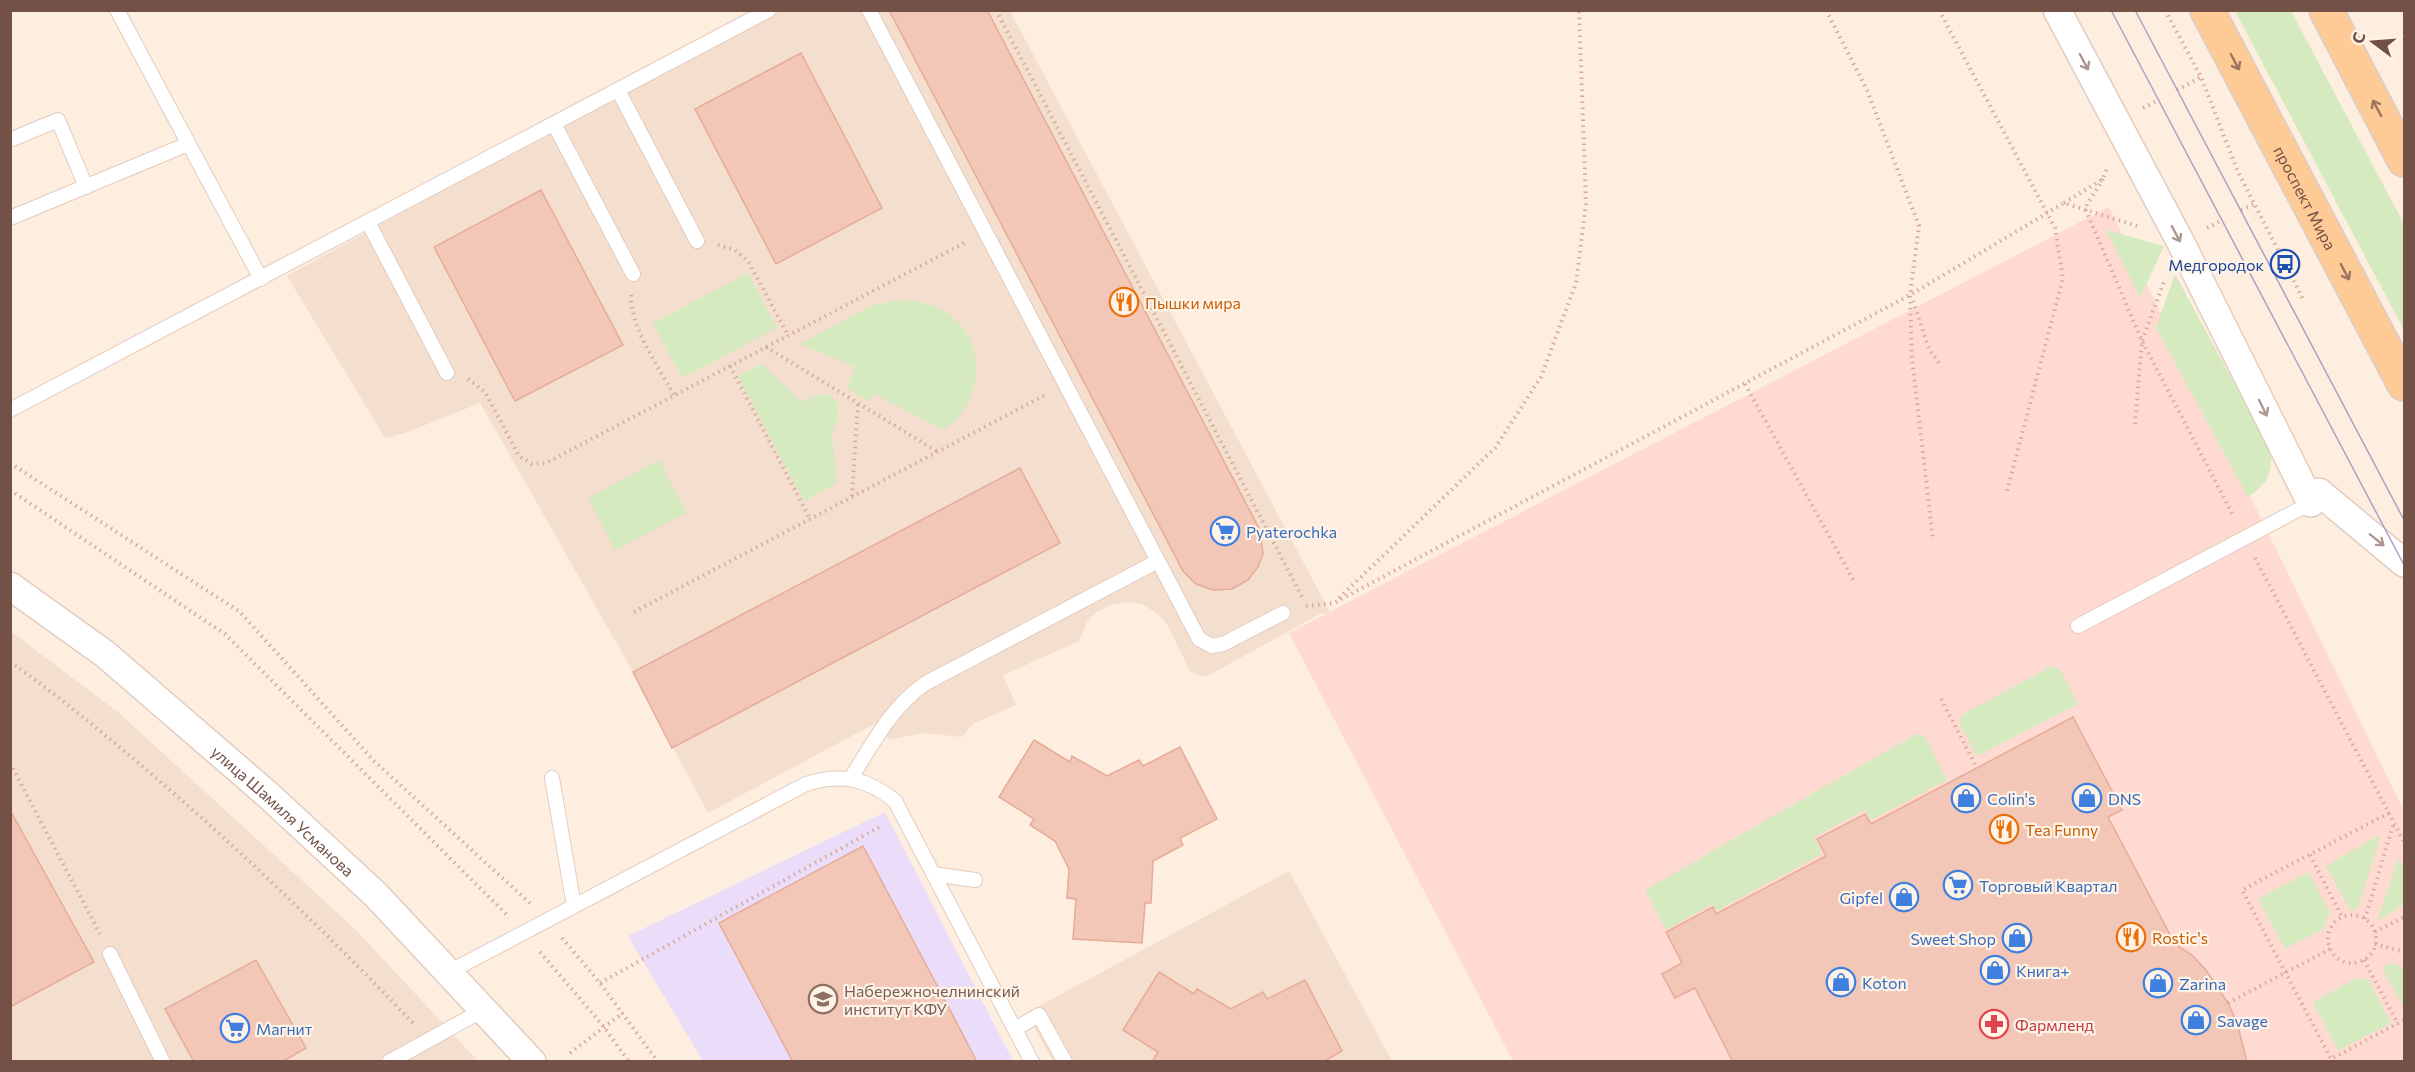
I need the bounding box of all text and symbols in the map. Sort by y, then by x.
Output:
north arrow [2343,12,2403,72]
text: С [2347,30,2369,46]
one-way arrow [2079,53,2090,71]
one-way arrow [2230,53,2241,71]
one-way arrow [2371,99,2383,117]
street label: проспект Мира [2271,142,2341,253]
one-way arrow [2170,225,2182,242]
bus stop icon: Медгородок [2269,248,2301,280]
place label: Медгородок [2168,255,2264,274]
one-way arrow [2339,263,2351,280]
restaurant icon: Пышки мира [1108,286,1140,318]
place label: Пышки мира [1145,293,1241,312]
one-way arrow [2258,399,2270,417]
supermarket icon: Pyaterochka [1209,515,1241,547]
place label: Pyaterochka [1246,522,1337,541]
one-way arrow [2369,533,2384,547]
street label: улица Шамиля Усманова [208,741,358,880]
shop icon: Colin's [1950,782,1982,814]
shop icon: DNS [2071,782,2103,814]
place label: Colin's [1987,789,2035,808]
place label: DNS [2108,789,2141,808]
restaurant icon: Tea Funny [1988,813,2020,845]
place label: Tea Funny [2025,820,2098,839]
supermarket icon: Торговый Квартал [1942,869,1974,901]
place label: Торговый Квартал [1979,876,2118,895]
shop icon: Gipfel [1888,881,1920,913]
place label: Gipfel [1839,888,1883,907]
restaurant icon: Rostiс's [2115,921,2147,953]
shop icon: Sweet Shop [2001,922,2033,954]
place label: Rostiс's [2152,928,2208,947]
place label: Sweet Shop [1910,929,1996,948]
shop icon: Книга+ [1979,954,2011,986]
place label: Книга+ [2016,961,2070,980]
shop icon: Koton [1825,966,1857,998]
shop icon: Zarina [2142,967,2174,999]
place label: Koton [1862,973,1907,992]
place label: Zarina [2179,974,2226,993]
place label: Набережночелнинский институт КФУ [844,981,1020,1018]
school or university icon: Набережночелнинский институт КФУ [807,983,839,1015]
shop icon: Savage [2180,1004,2212,1036]
pharmacy icon: Фармленд [1978,1008,2010,1040]
place label: Savage [2217,1011,2268,1030]
supermarket icon: Магнит [219,1012,251,1044]
place label: Фармленд [2015,1015,2094,1034]
place label: Магнит [256,1019,313,1038]

